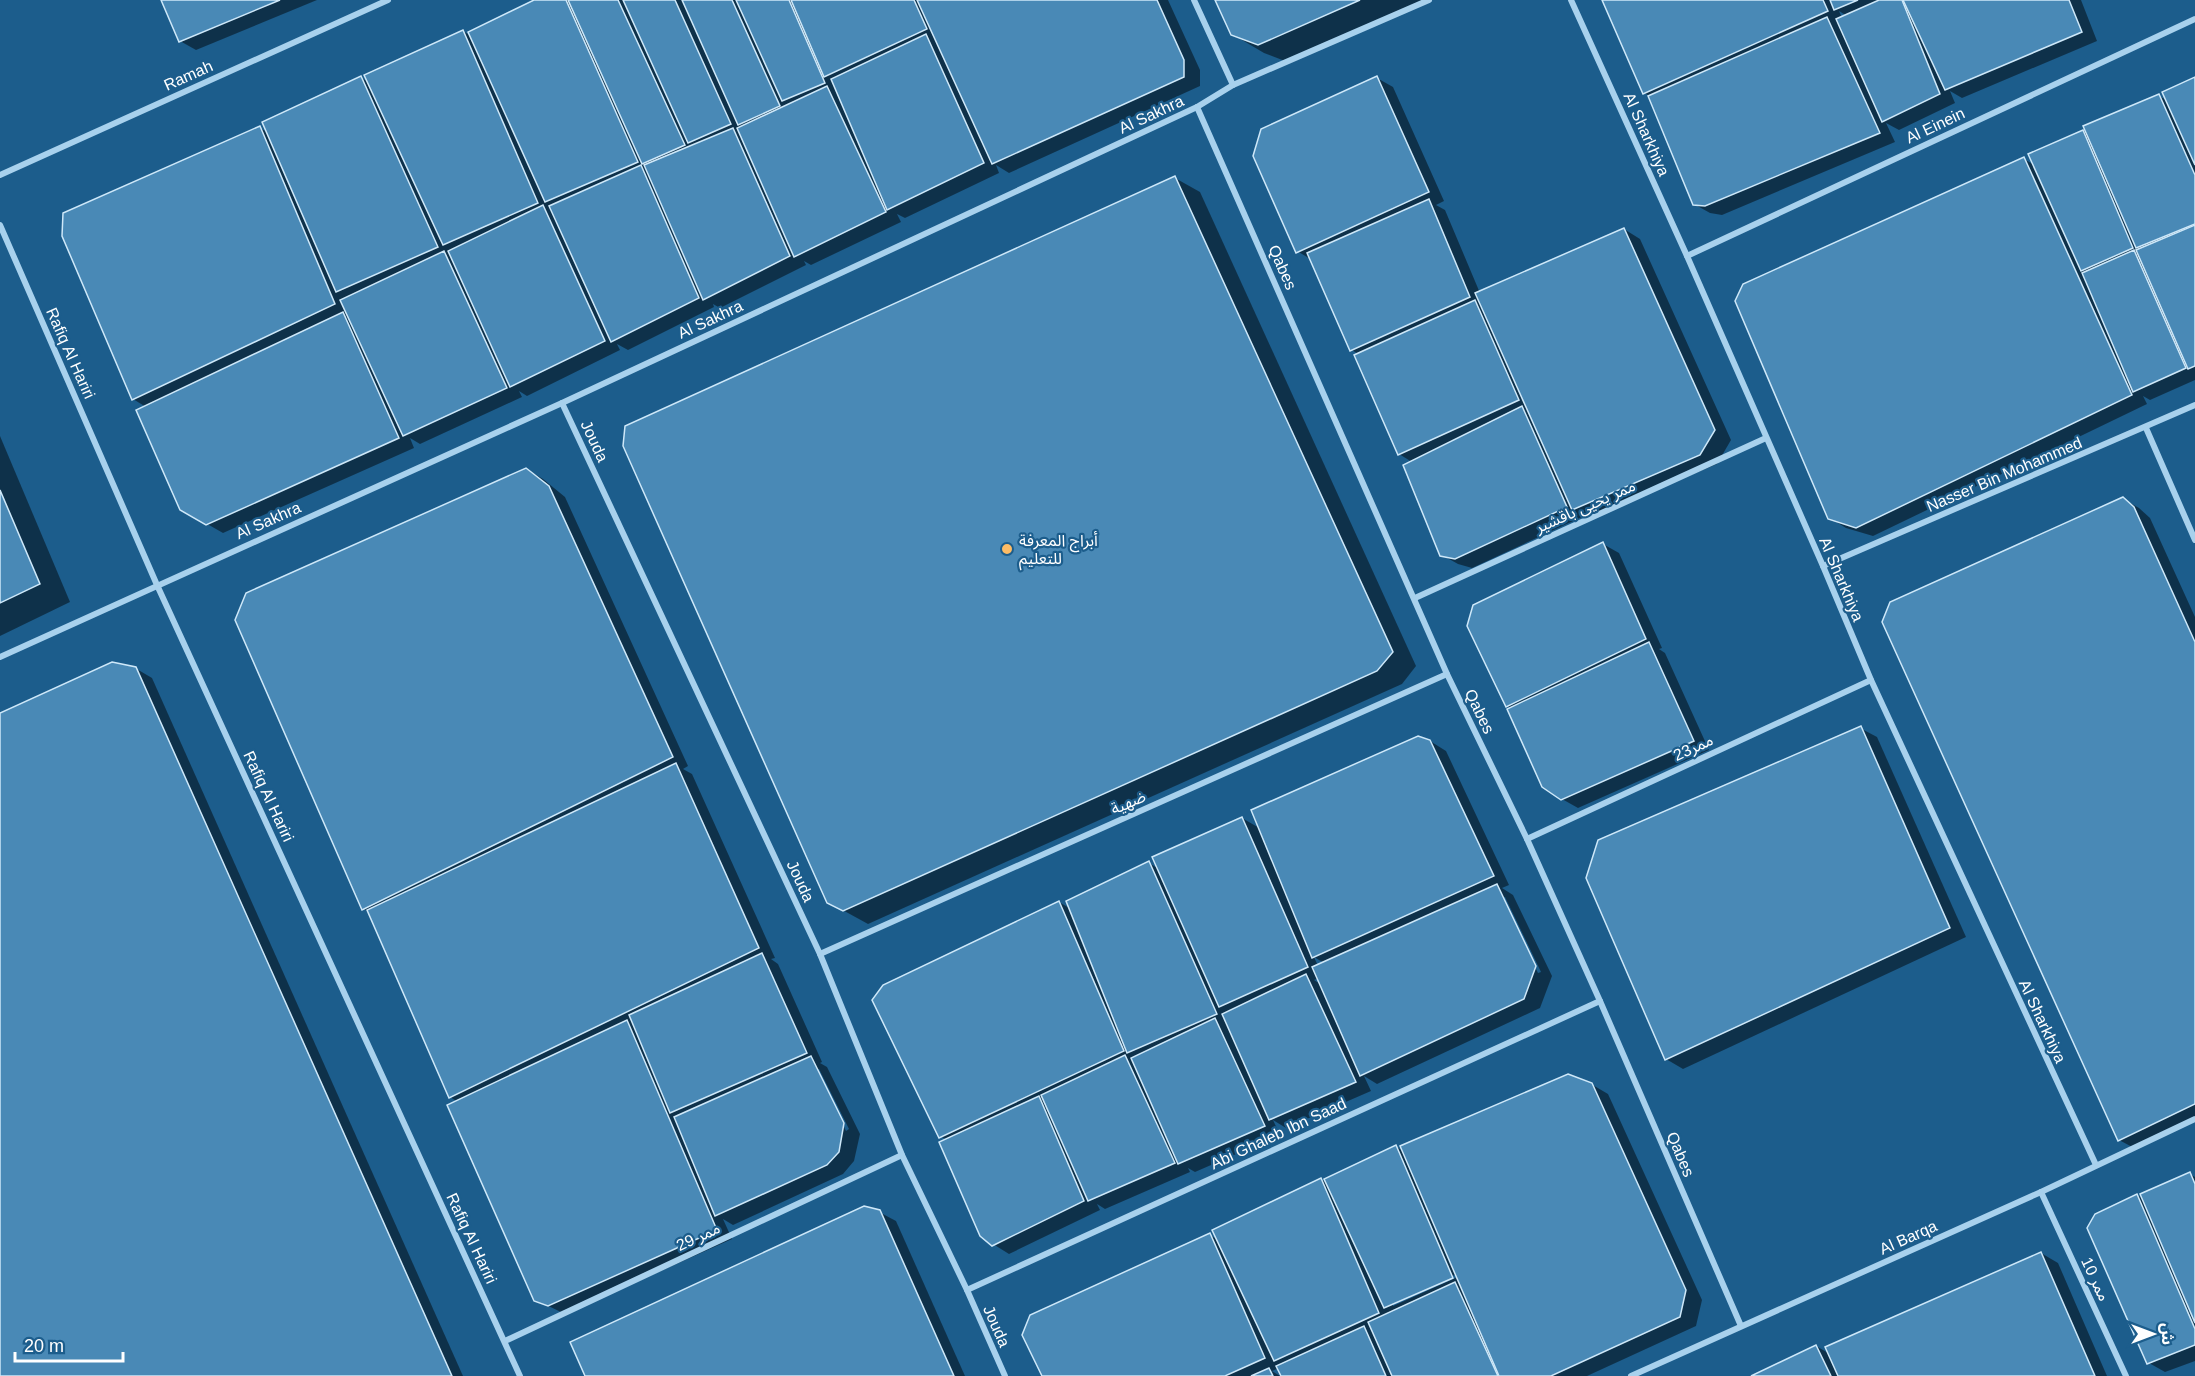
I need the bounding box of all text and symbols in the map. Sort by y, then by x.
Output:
street label: Ramah [161,57,215,94]
street label: Al Sharkhiya [1621,90,1673,179]
street label: Al Sakhra [1116,92,1186,137]
street label: Al Einein [1903,104,1967,147]
street label: Qabes [1265,242,1300,292]
street label: Al Sakhra [675,297,745,342]
street label: Rafiq Al Hariri [43,305,98,401]
street label: Jouda [578,418,612,465]
street label: Nasser Bin Mohammed [1924,434,2084,515]
street label: ممر يحيى باقشير [1532,477,1638,537]
street label: Al Sakhra [233,499,303,542]
place label: أبراج المعرفة للتعليم [1019,531,1098,571]
street label: Al Sharkhiya [1816,535,1867,624]
marker: أبراج المعرفة للتعليم [1000,542,1014,556]
street label: Qabes [1462,686,1498,736]
street label: ممر23 [1671,731,1716,765]
street label: Rafiq Al Hariri [240,748,297,844]
street label: ضهية [1108,787,1149,819]
street label: Jouda [784,858,818,905]
street label: Al Sharkhiya [2016,977,2069,1066]
street label: Abi Ghaleb Ibn Saad [1208,1095,1349,1172]
street label: Qabes [1664,1129,1698,1179]
street label: Rafiq Al Hariri [443,1190,500,1286]
street label: Al Barqa [1877,1217,1940,1258]
street label: ممر 29 [674,1219,723,1255]
street label: ممر 10 [2077,1255,2113,1304]
street label: Jouda [980,1303,1013,1350]
north arrow [2123,1304,2183,1364]
text: ش [2158,1323,2176,1345]
scale bar [15,1325,123,1363]
text: 20 m [24,1336,64,1356]

